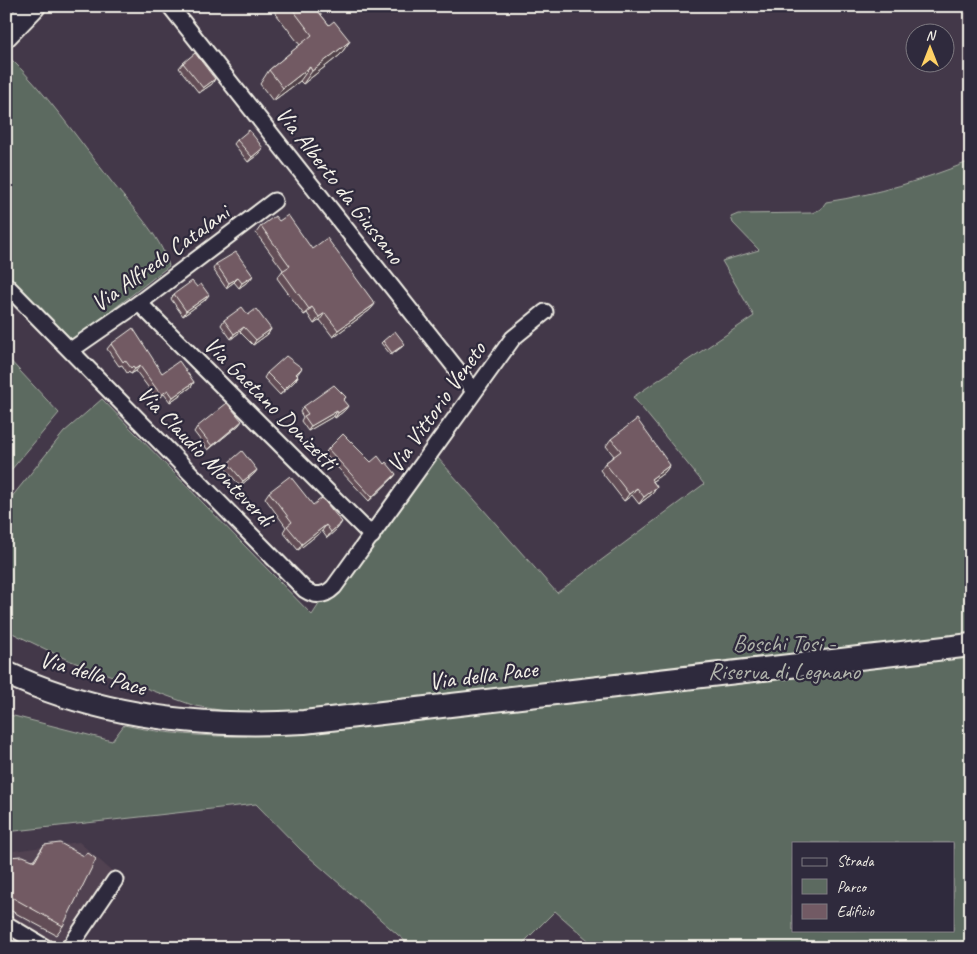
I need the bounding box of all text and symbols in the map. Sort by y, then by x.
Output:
north arrow [904,22,954,72]
text: N [926,27,937,44]
street label: Via Alberto da Giussano [269,100,412,271]
street label: Via Alfredo Catalani [85,196,237,318]
street label: Via Gaetano Donizetti [198,330,346,478]
street label: Via Vittorio Veneto [380,334,493,478]
street label: Via Claudio Monteverdi [131,379,283,535]
park label: Boschi Tosi - Riserva di Legnano [708,628,861,686]
street label: Via della Pace [36,644,152,703]
street label: Via della Pace [427,653,541,697]
legend [792,842,954,932]
text: Strada [837,852,874,871]
text: Parco [837,878,868,897]
text: Edificio [837,902,875,921]

